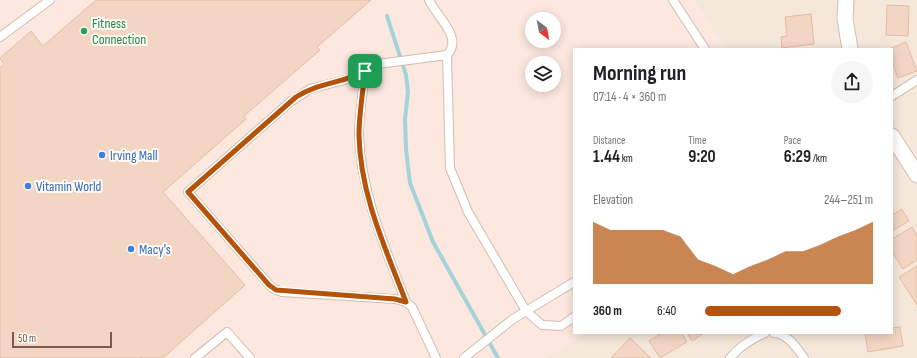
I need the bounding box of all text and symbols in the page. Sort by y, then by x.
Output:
north arrow [525,12,561,48]
map controls [525,12,561,92]
place label: Fitness Connection [92,15,146,48]
marker: Fitness Connection [79,26,89,36]
pin [348,54,382,88]
button: layers [525,56,561,92]
icon: arrive [354,60,376,82]
text: Morning run [593,60,686,87]
button: share [831,61,873,103]
text: 07:14 · 4 × 360 m [593,89,666,105]
text: Distance [593,134,625,147]
text: Time [688,134,706,147]
text: Pace [784,134,801,147]
place label: Irving Mall [110,147,158,164]
text: 1.44 [593,147,620,167]
text: 9:20 [688,147,716,167]
text: 6:29 [784,147,811,167]
marker: Irving Mall [97,150,107,160]
text: km [620,152,633,165]
text: /km [811,152,827,165]
place label: Vitamin World [36,178,102,195]
marker: Vitamin World [23,181,33,191]
text: Elevation [593,192,633,208]
text: 244–251 m [824,192,873,208]
place label: Macy's [139,241,171,258]
marker: Macy's [126,244,136,254]
text: 360 m [593,303,622,319]
text: 6:40 [657,303,676,319]
scale bar [12,330,112,349]
text: 50 m [18,332,36,345]

